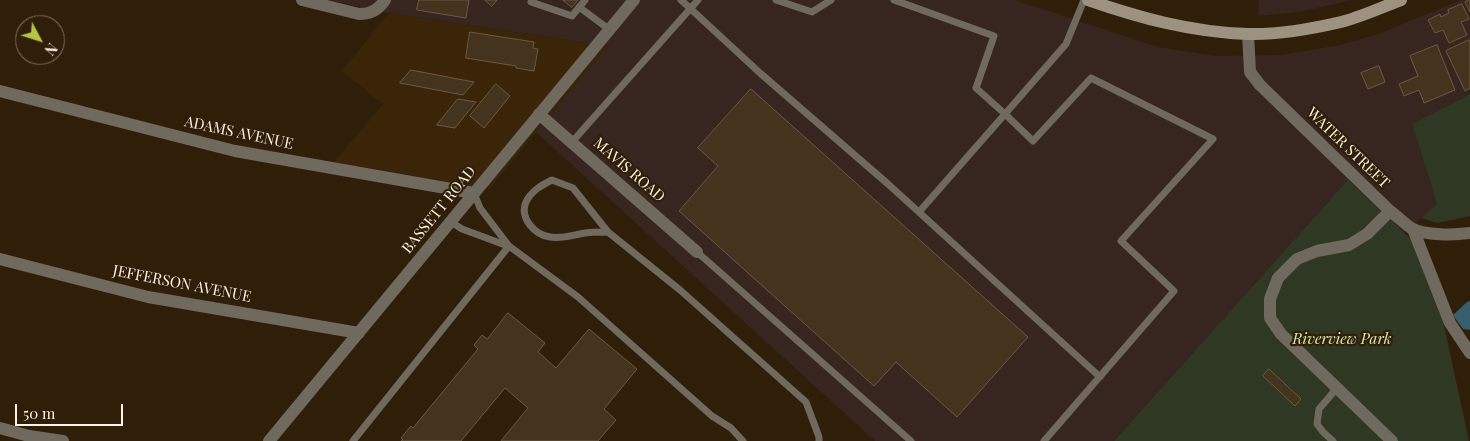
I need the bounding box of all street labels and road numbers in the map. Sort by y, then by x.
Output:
street label: WATER STREET [1303,104,1393,192]
street label: ADAMS AVENUE [183,113,295,153]
street label: MAVIS ROAD [590,134,668,206]
street label: BASSETT ROAD [398,163,480,257]
street label: JEFFERSON AVENUE [111,262,253,306]

